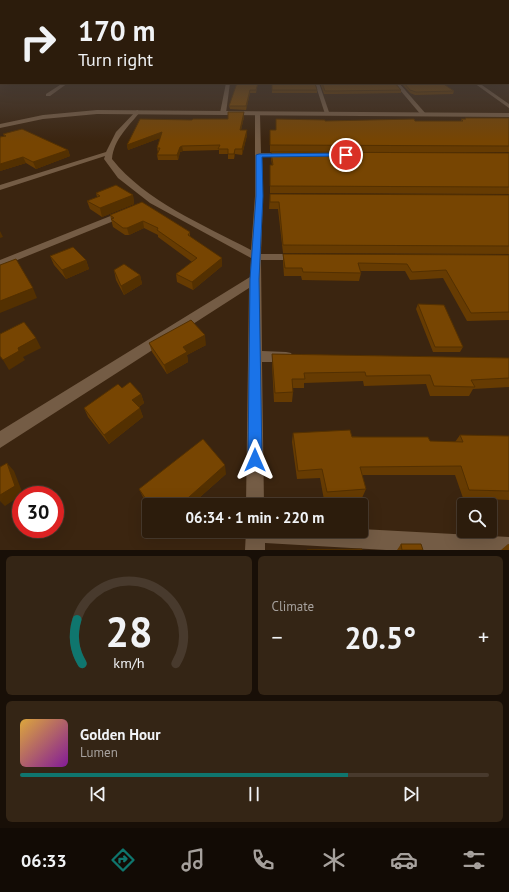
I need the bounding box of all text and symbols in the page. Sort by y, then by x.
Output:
text: 170 m [78,12,155,49]
icon: right [12,16,64,68]
text: Turn right [78,48,153,71]
pin [329,138,363,172]
icon: arrive [335,144,357,166]
position arrow [234,439,276,481]
speed limit sign: 30 [12,486,64,538]
map controls [457,498,497,538]
button: search [457,498,497,538]
text: 06:34 · 1 min · 220 m [186,508,324,527]
text: Climate [272,598,314,615]
text: 28 [105,604,152,657]
text: 20.5° [344,618,416,657]
text: − [272,623,283,651]
text: + [478,623,489,651]
text: km/h [113,652,144,671]
text: Golden Hour [80,725,160,744]
text: Lumen [80,744,118,761]
icon: previous [87,783,109,805]
icon: pause [243,783,265,805]
icon: next [400,783,422,805]
icon: directions [109,846,137,874]
icon: music [179,846,207,874]
icon: phone [249,846,277,874]
icon: climate [320,846,348,874]
icon: car [390,846,418,874]
icon: filters [460,846,488,874]
text: 06:33 [21,849,67,872]

